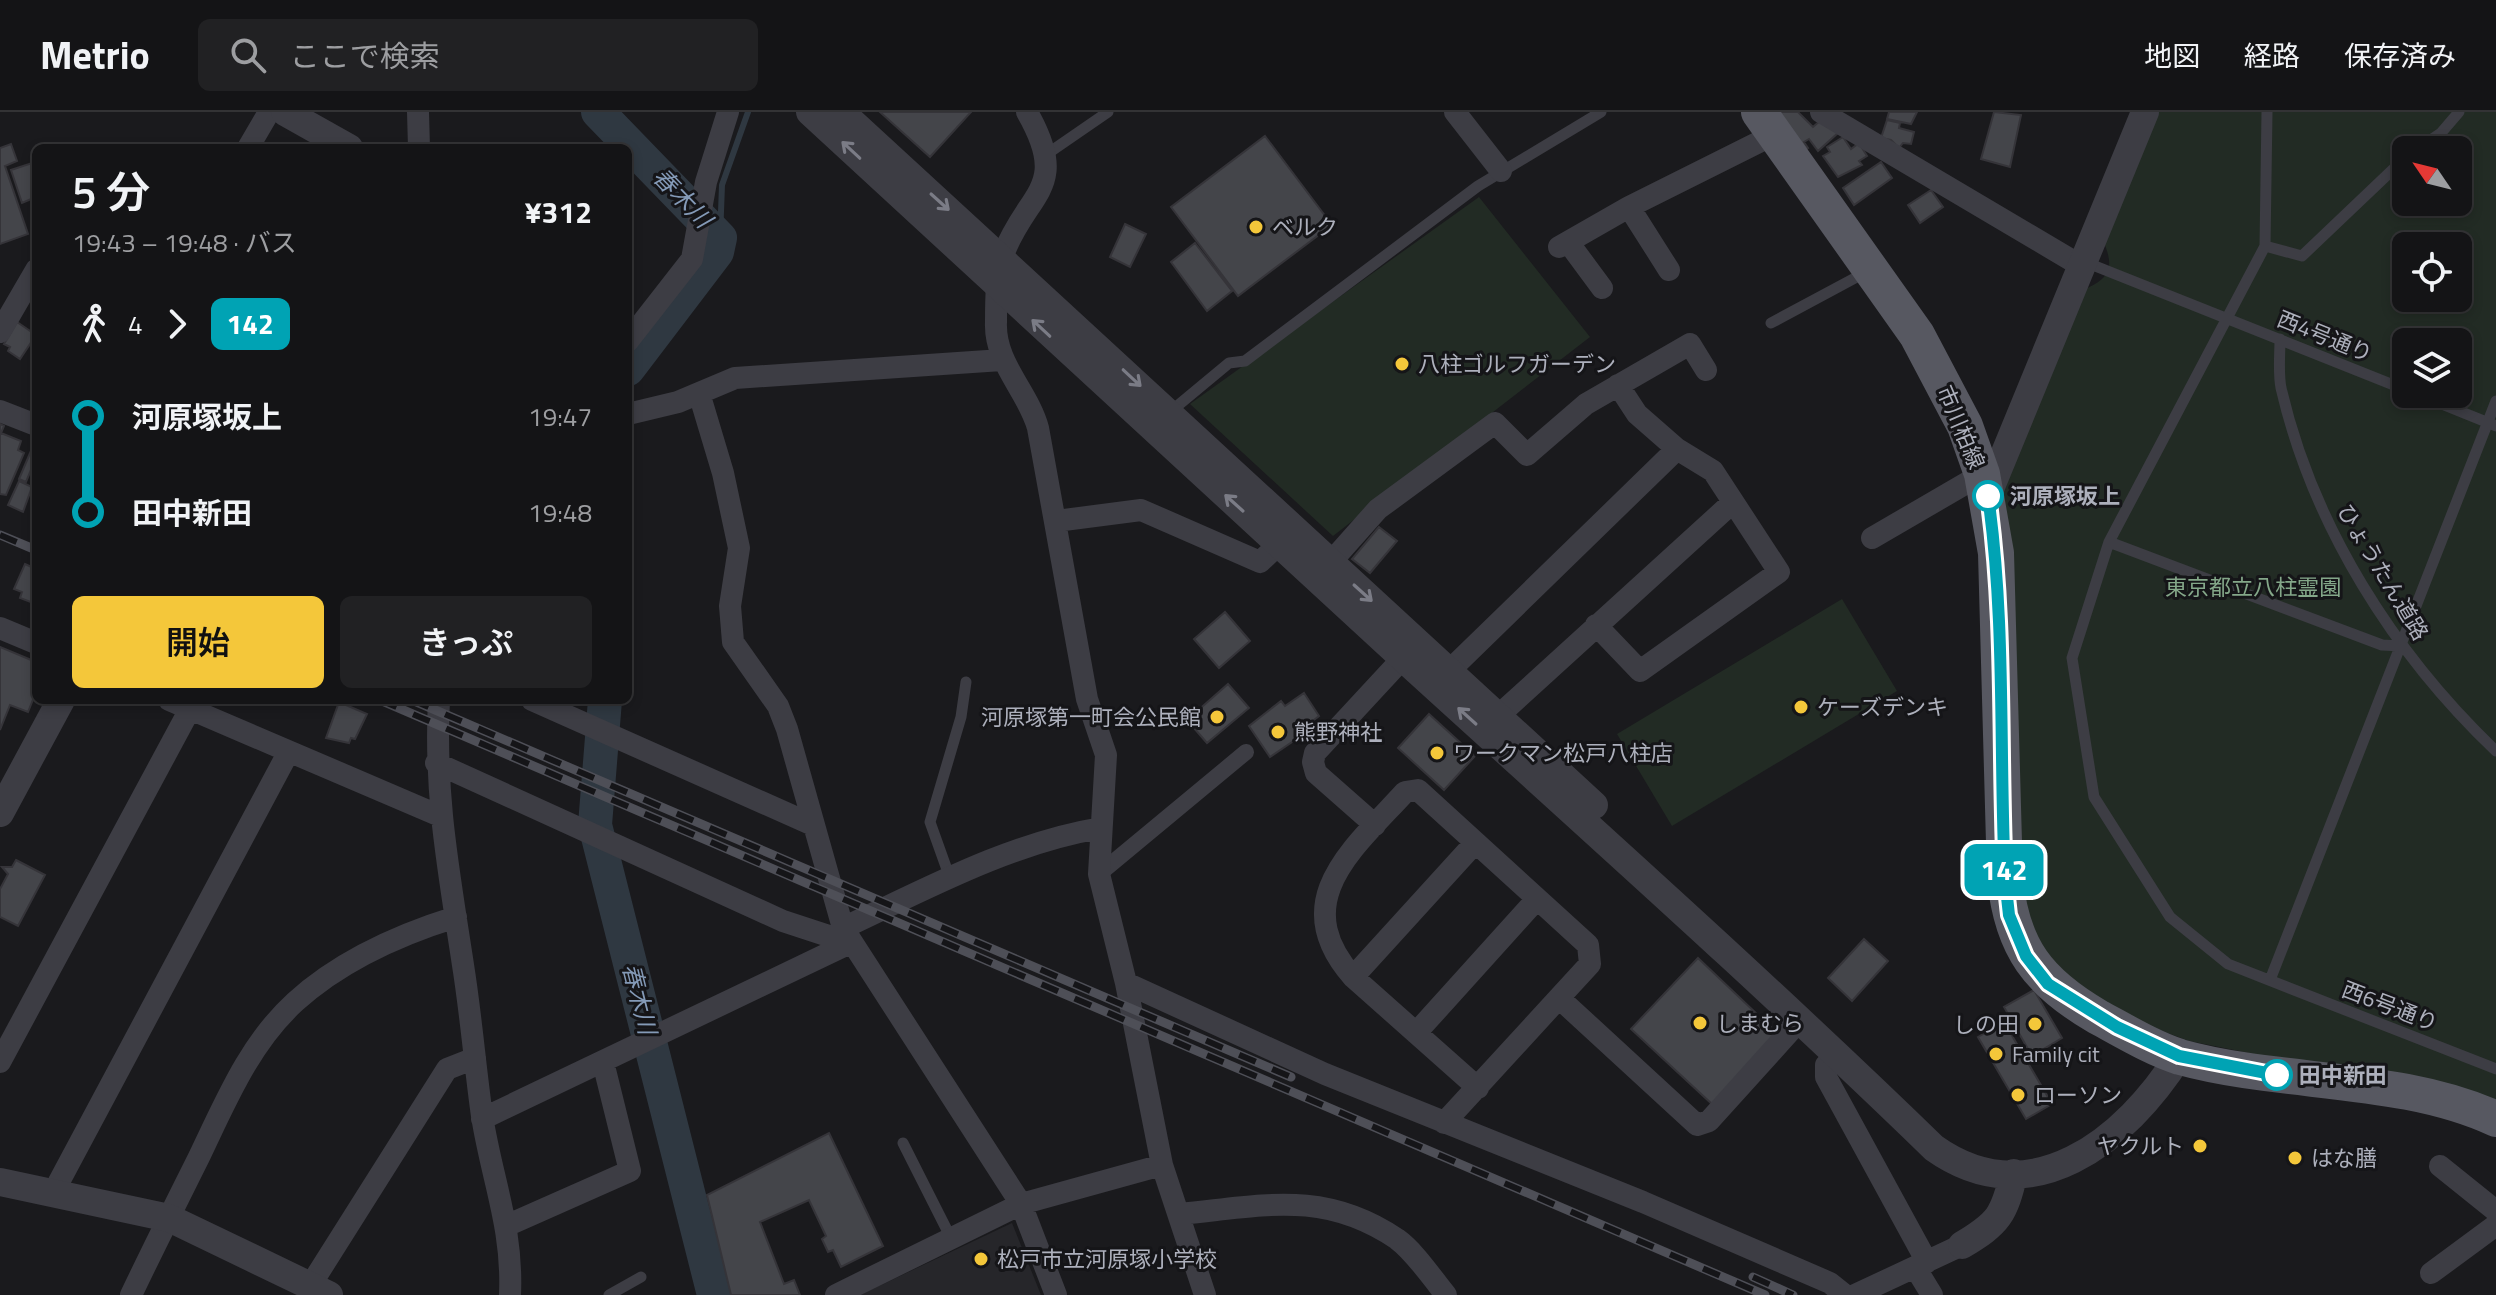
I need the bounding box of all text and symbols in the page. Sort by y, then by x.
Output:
search box [198,19,758,91]
text: Metrio [40,26,150,84]
icon: search [226,33,270,77]
text: ここで検索 [290,33,440,79]
text: 地図 [2144,34,2200,77]
text: 経路 [2244,34,2300,77]
text: 保存済み [2344,34,2456,77]
north arrow [2392,136,2472,216]
map controls [2392,136,2472,408]
one-way arrow [842,142,862,160]
text: 5 分 [72,158,150,225]
water label: 春木川 [645,159,723,238]
text: ¥312 [525,189,592,235]
one-way arrow [929,193,949,211]
place label: ベルク [1272,210,1338,244]
marker: ベルク [1247,218,1265,236]
text: 19:43 – 19:48 · バス [72,223,297,262]
button: locate [2392,232,2472,312]
street label: 西4号通り [2272,301,2378,371]
icon: walk [72,302,116,346]
icon: forward [155,302,199,346]
text: 142 [227,302,274,345]
text: 4 [128,305,143,344]
one-way arrow [1032,319,1052,337]
button: layers [2392,328,2472,408]
place label: 八柱ゴルフガーデン [1418,347,1616,381]
marker: 八柱ゴルフガーデン [1393,355,1411,373]
one-way arrow [1121,368,1141,386]
street label: 市川柏線 [1928,380,1994,474]
text: 河原塚坂上 [132,394,282,440]
text: 19:47 [528,397,592,436]
place label: 河原塚坂上 [2010,479,2120,513]
marker: 河原塚坂上 [1973,481,2003,511]
text: 田中新田 [132,490,252,536]
text: 19:48 [528,493,592,532]
one-way arrow [1224,495,1244,513]
street label: ひょうたん道路 [2329,497,2437,647]
park label: 東京都立八柱霊園 [2165,570,2341,604]
one-way arrow [1353,583,1373,601]
button: 開始 [72,596,324,688]
button: きっぷ [340,596,592,688]
place label: ケーズデンキ [1817,690,1948,724]
marker: ケーズデンキ [1792,698,1810,716]
place label: 河原塚第一町会公民館 [981,700,1201,734]
one-way arrow [1457,707,1478,726]
marker: 河原塚第一町会公民館 [1208,708,1226,726]
place label: 熊野神社 [1294,715,1382,749]
marker: 熊野神社 [1269,723,1287,741]
place label: ワークマン松戸八柱店 [1453,736,1673,770]
marker: ワークマン松戸八柱店 [1428,744,1446,762]
line badge: 142 [1958,844,2050,896]
text: 142 [1980,848,2028,891]
water label: 春木川 [614,959,667,1041]
street label: 西6号通り [2337,972,2443,1040]
place label: しまむら [1716,1006,1804,1040]
place label: しの田 [1953,1007,2019,1041]
marker: しまむら [1691,1014,1709,1032]
marker: しの田 [2026,1015,2044,1033]
place label: Family cit [2012,1037,2100,1071]
marker: Family cit [1987,1045,2005,1063]
place label: 田中新田 [2299,1058,2387,1092]
marker: 田中新田 [2262,1060,2292,1090]
place label: ローソン [2034,1078,2122,1112]
marker: ローソン [2009,1086,2027,1104]
place label: ヤクルト [2097,1129,2184,1163]
marker: ヤクルト [2191,1137,2209,1155]
place label: はな膳 [2311,1141,2377,1175]
marker: はな膳 [2286,1149,2304,1167]
place label: 松戸市立河原塚小学校 [997,1242,1217,1276]
marker: 松戸市立河原塚小学校 [972,1250,990,1268]

